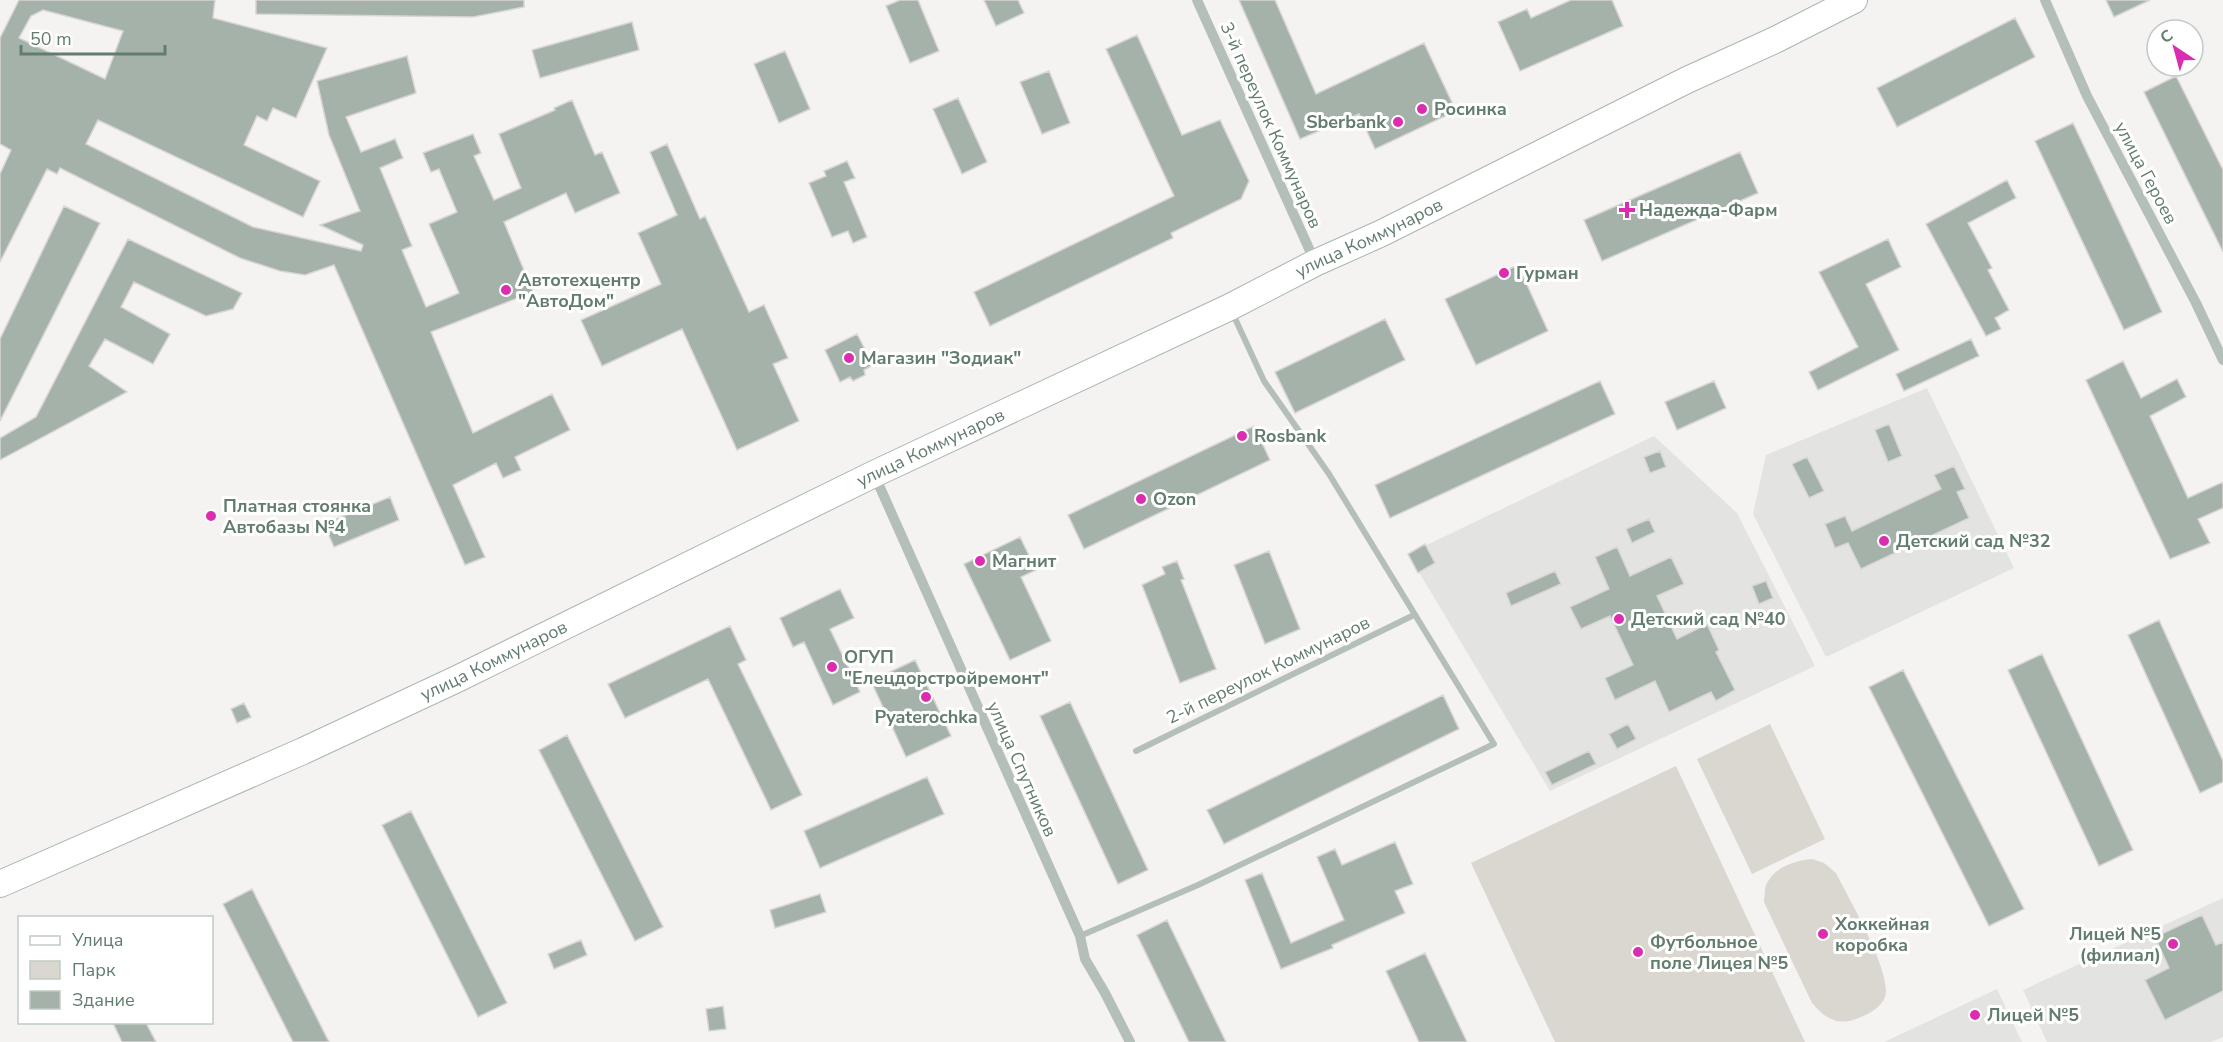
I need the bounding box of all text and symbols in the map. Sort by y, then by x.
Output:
scale bar [21,18,165,56]
street label: 3-й переулок Коммунаров [1215,18,1327,232]
north arrow [2145,18,2205,78]
text: С [2156,25,2178,49]
text: 50 m [30,27,72,51]
place label: Росинка [1434,97,1507,121]
marker: Росинка [1415,102,1429,116]
place label: Sberbank [1306,110,1386,134]
marker: Sberbank [1391,115,1405,129]
street label: улица Героев [2109,118,2183,228]
street label: улица Коммунаров [1291,192,1447,283]
place label: Надежда-Фарм [1639,198,1777,222]
marker: Надежда-Фарм [1620,203,1634,217]
place label: Гурман [1516,261,1579,285]
marker: Гурман [1497,266,1511,280]
place label: Автотехцентр "АвтоДом" [518,268,641,313]
marker: Автотехцентр "АвтоДом" [499,283,513,297]
place label: Магазин "Зодиак" [861,346,1021,370]
marker: Магазин "Зодиак" [842,351,856,365]
street label: улица Коммунаров [853,402,1009,493]
place label: Rosbank [1254,424,1326,448]
marker: Rosbank [1235,429,1249,443]
place label: Ozon [1153,487,1196,511]
marker: Ozon [1134,492,1148,506]
place label: Платная стоянка Автобазы №4 [223,494,371,539]
marker: Платная стоянка Автобазы №4 [204,509,218,523]
place label: Детский сад №32 [1896,529,2051,553]
marker: Детский сад №32 [1877,534,1891,548]
place label: Магнит [992,549,1057,573]
marker: Магнит [973,554,987,568]
place label: Детский сад №40 [1631,607,1786,631]
street label: 2-й переулок Коммунаров [1162,610,1374,730]
marker: Детский сад №40 [1612,612,1626,626]
street label: улица Коммунаров [416,615,571,707]
place label: ОГУП "Елецдорстройремонт" [844,645,1049,690]
marker: ОГУП "Елецдорстройремонт" [825,660,839,674]
marker: Pyaterochka [919,690,933,704]
street label: улица Спутников [981,698,1063,840]
place label: Pyaterochka [874,705,978,729]
place label: Хоккейная коробка [1834,912,1930,957]
legend [18,916,213,1024]
place label: Лицей №5 (филиал) [2069,922,2161,967]
marker: Хоккейная коробка [1816,927,1830,941]
text: Улица [71,928,123,952]
place label: Футбольное поле Лицея №5 [1650,930,1788,975]
marker: Лицей №5 (филиал) [2166,937,2180,951]
marker: Футбольное поле Лицея №5 [1631,945,1645,959]
text: Парк [72,958,116,982]
text: Здание [72,988,135,1012]
place label: Лицей №5 [1987,1003,2079,1027]
marker: Лицей №5 [1968,1008,1982,1022]

